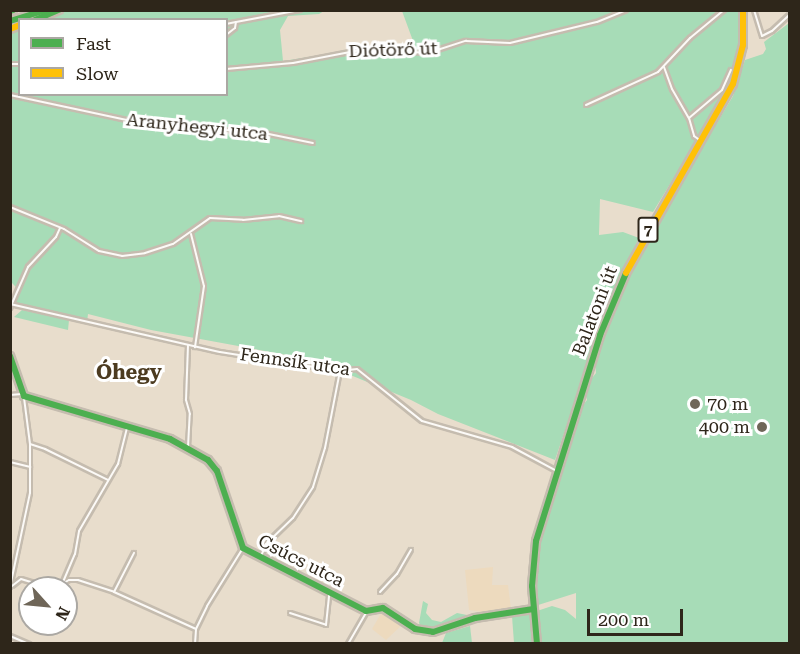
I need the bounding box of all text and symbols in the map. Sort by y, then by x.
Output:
legend [18,18,228,96]
text: Fast [76,33,111,54]
street label: Diótörő út [348,38,438,62]
text: Slow [76,63,118,84]
street label: Aranyhegyi utca [125,109,269,145]
road number: 7 [638,217,658,243]
street label: Balatoni út [568,263,622,359]
street label: Fennsík utca [239,344,351,380]
district label: Óhegy [96,360,162,384]
place label: 70 m [707,393,748,415]
marker: 70 m [688,397,702,411]
place label: 400 m [699,416,750,438]
marker: 400 m [755,420,769,434]
street label: Csúcs utca [254,530,348,592]
north arrow [18,576,78,636]
scale bar [590,597,686,635]
text: N [51,604,74,623]
text: 200 m [598,609,649,630]

